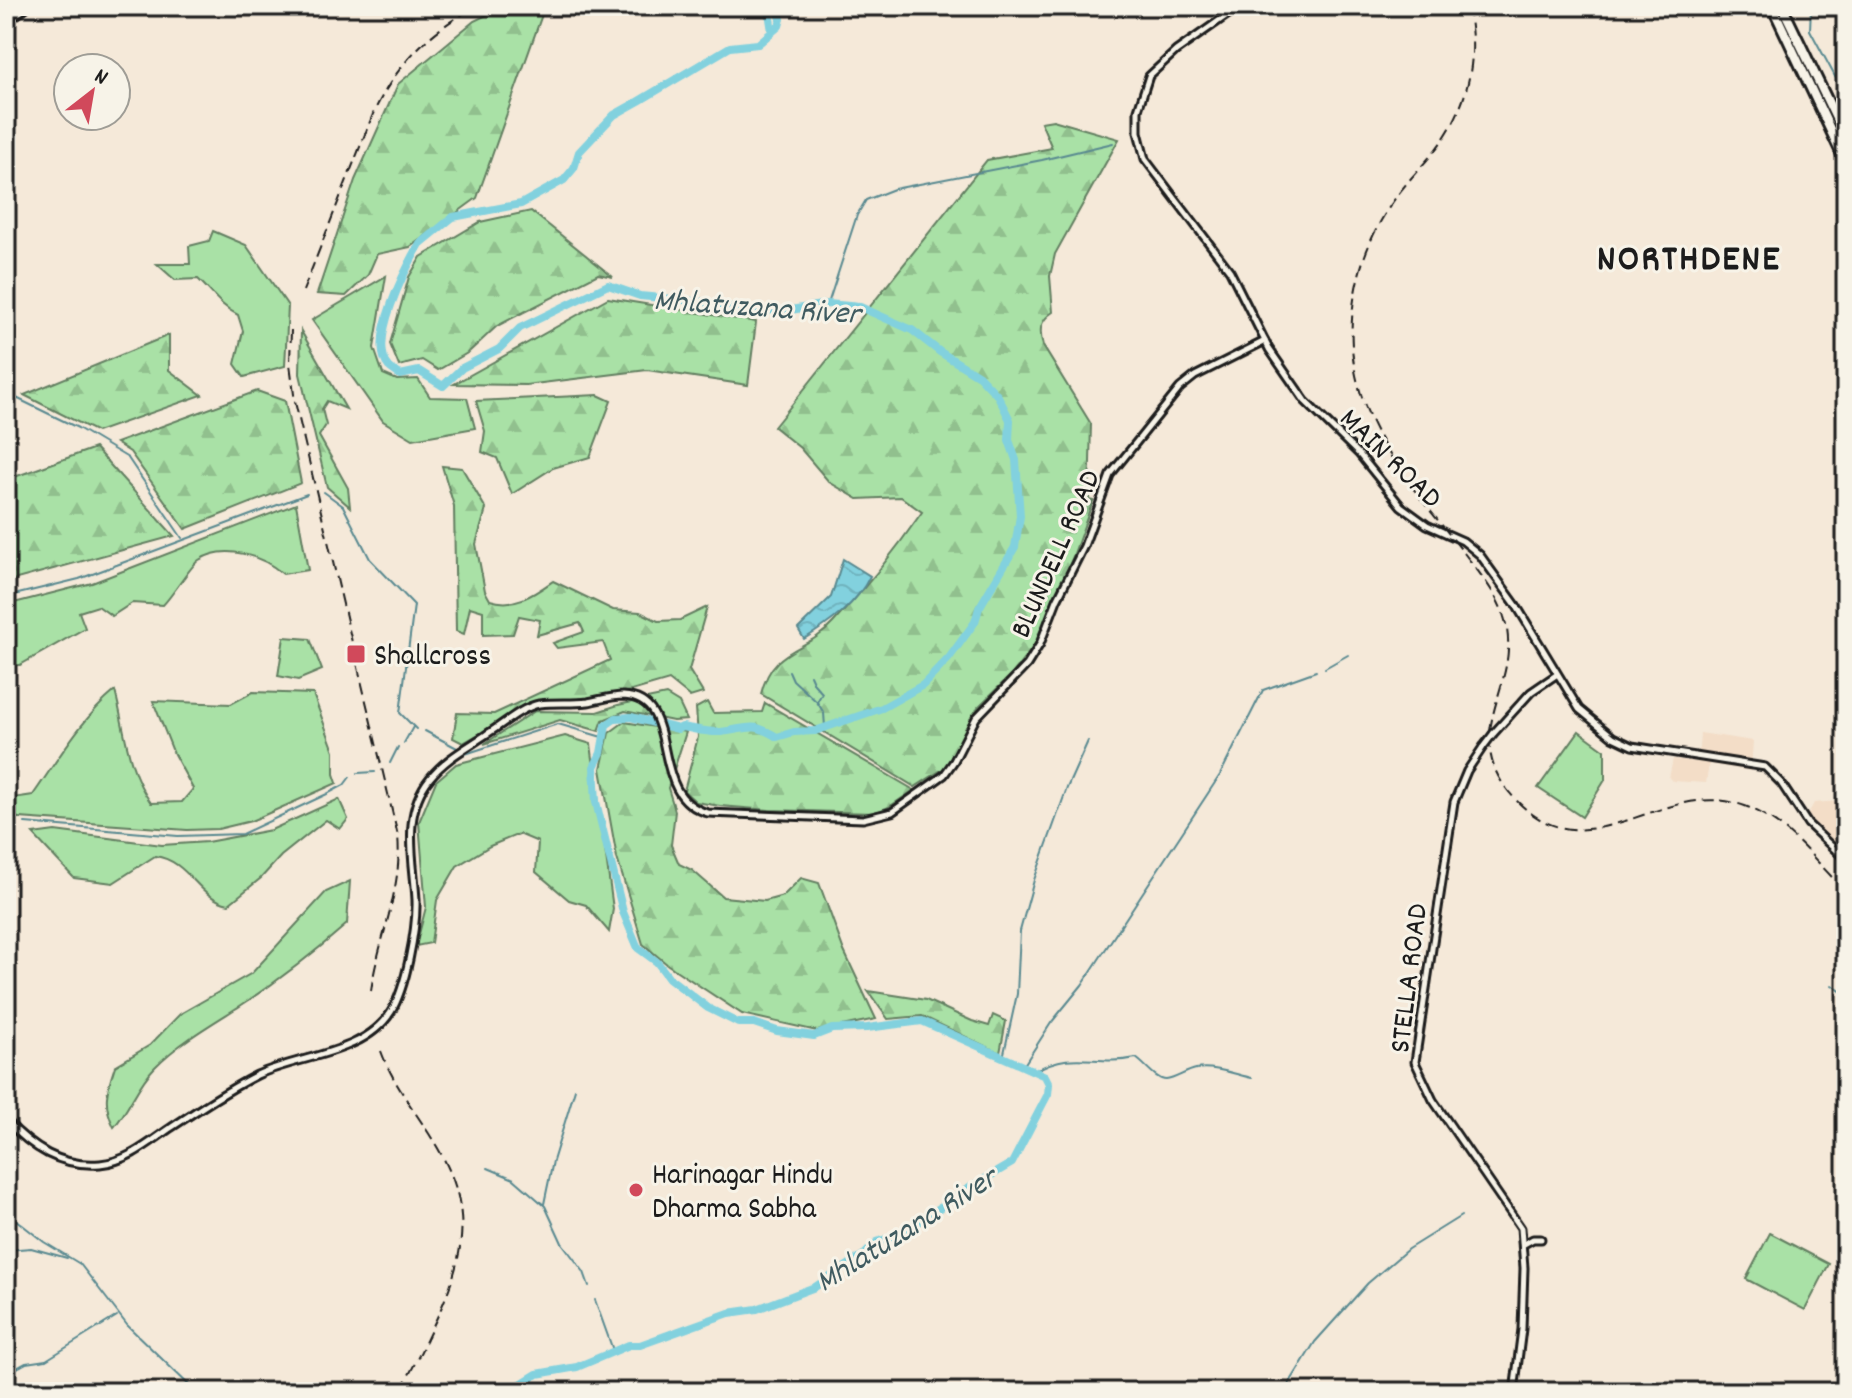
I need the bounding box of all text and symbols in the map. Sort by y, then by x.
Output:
north arrow [52,52,132,132]
text: N [88,62,113,94]
district label: NORTHDENE [1597,234,1781,289]
water label: Mhlatuzana River [652,280,864,340]
street label: MAIN ROAD [1328,400,1450,520]
street label: BLUNDELL ROAD [1002,464,1114,646]
place label: Shallcross [374,637,491,680]
marker: Shallcross [345,643,367,665]
street label: STELLA ROAD [1381,901,1442,1056]
place label: Harinagar Hindu Dharma Sabha [652,1156,833,1233]
water label: Mhlatuzana River [808,1156,1010,1307]
marker: Harinagar Hindu Dharma Sabha [627,1181,645,1199]

